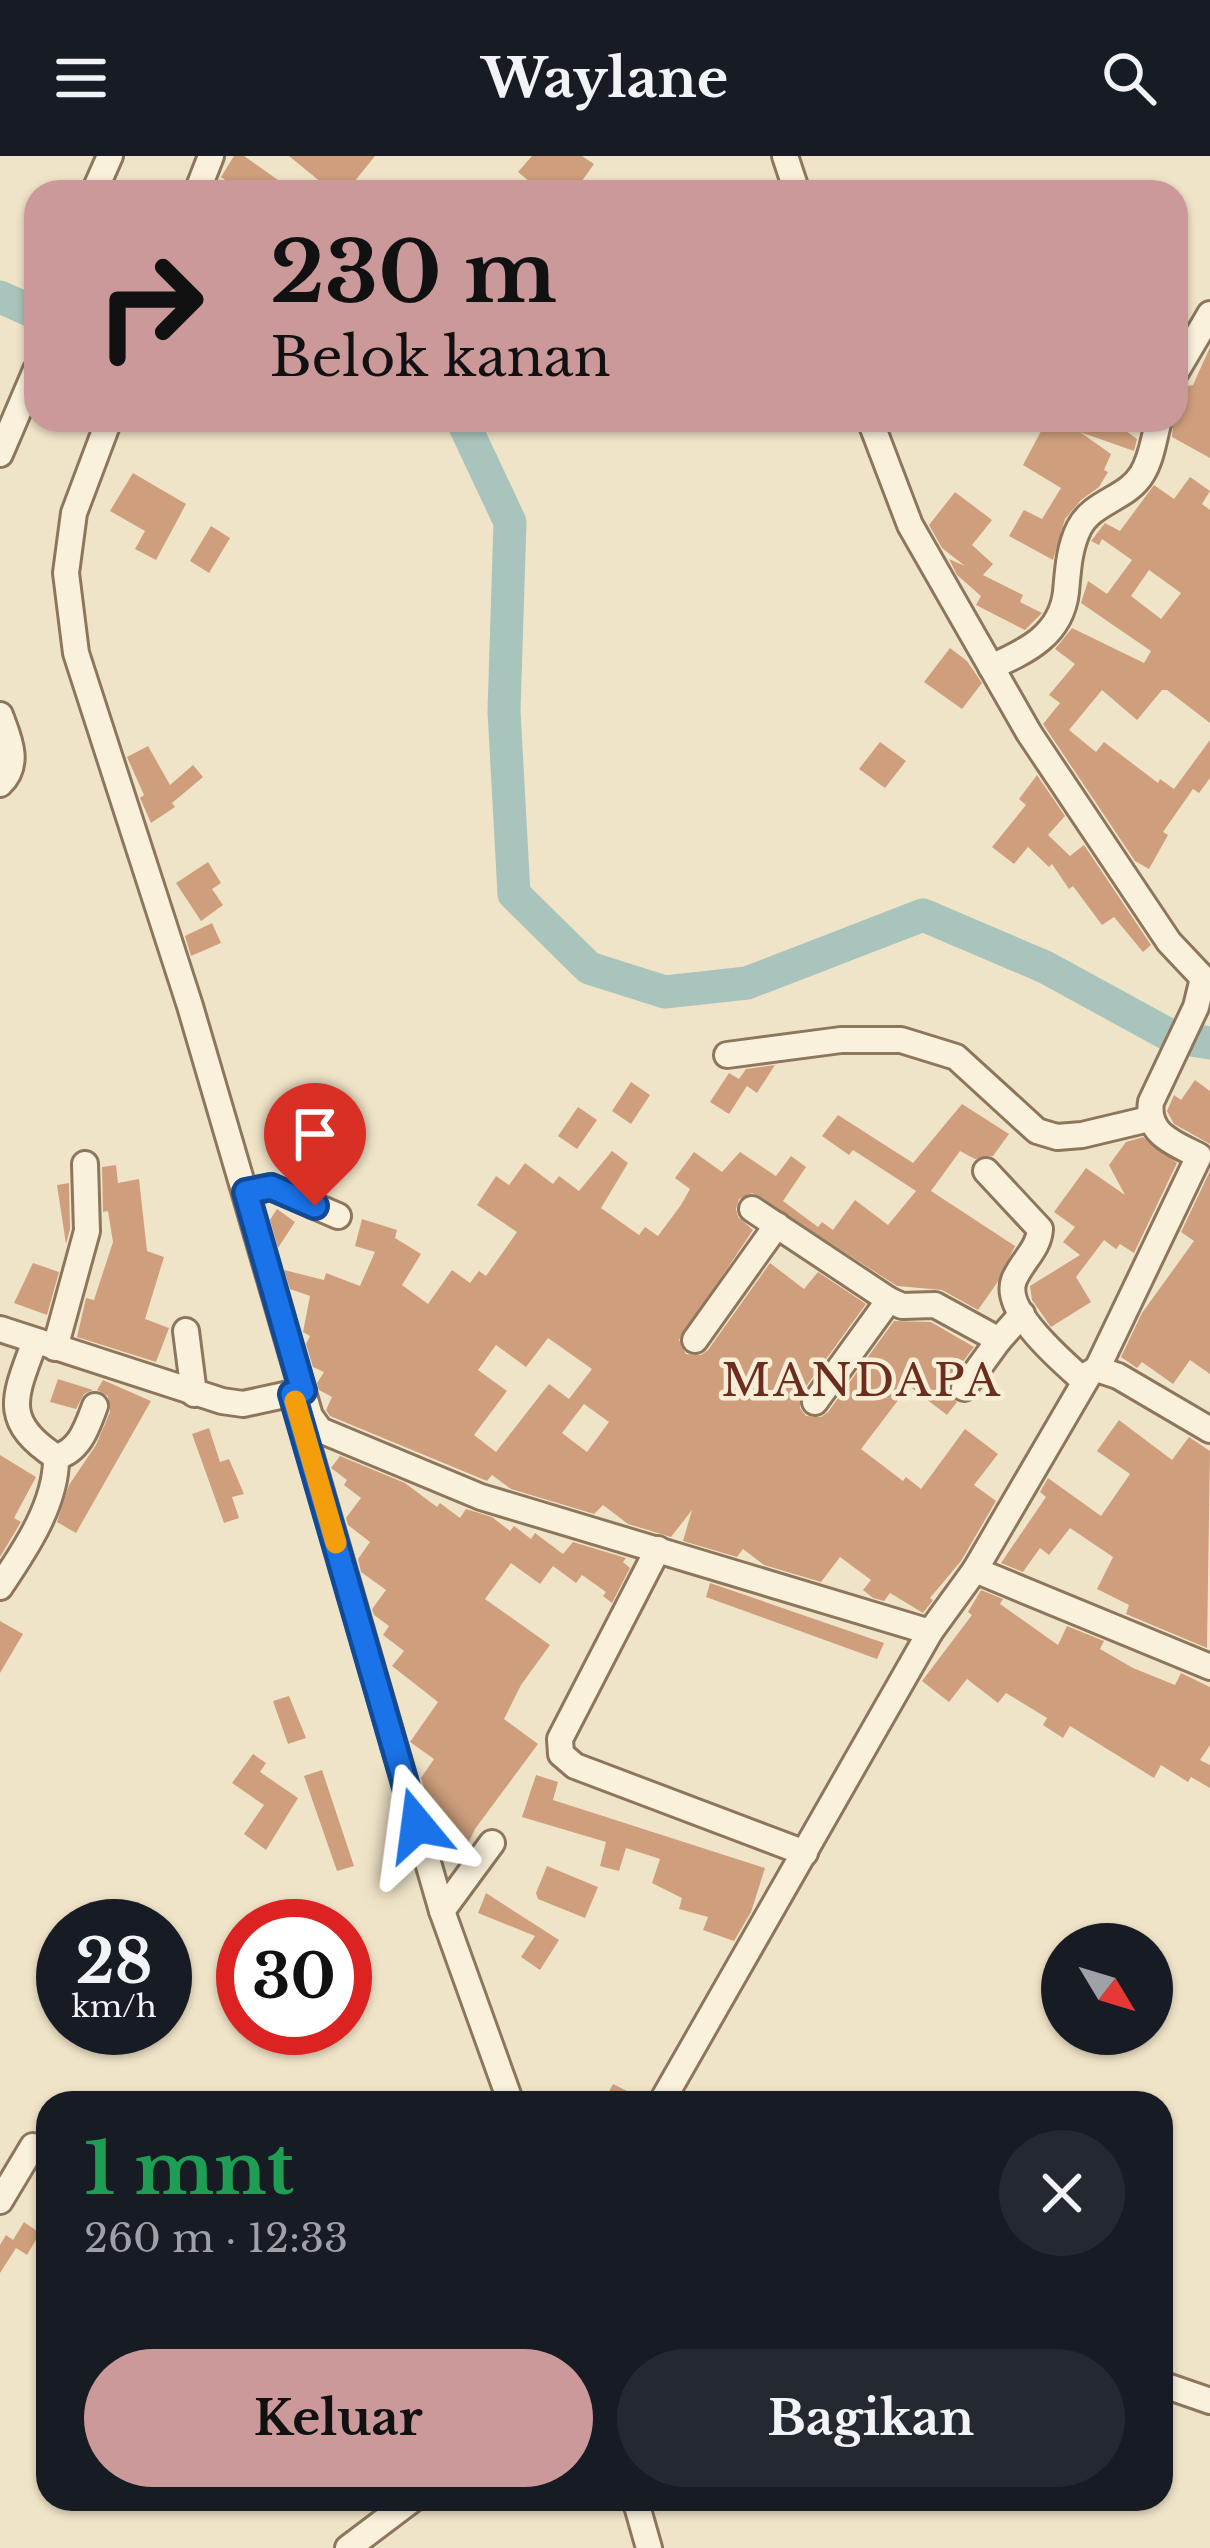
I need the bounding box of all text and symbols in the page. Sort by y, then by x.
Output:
icon: menu [48,45,114,111]
text: Waylane [482,45,728,112]
icon: search [1096,45,1162,111]
text: 230 m [270,221,557,325]
icon: right [72,228,228,384]
text: Belok kanan [270,324,611,391]
pin [264,1083,366,1206]
icon: arrive [282,1101,348,1167]
district label: MANDAPA [721,1352,1003,1408]
position arrow [354,1762,480,1888]
speed limit sign: 30 [216,1899,372,2055]
north arrow [1041,1923,1173,2055]
map controls [1041,1923,1173,2055]
text: 28 [75,1925,153,1999]
text: km/h [71,1988,157,2025]
text: 1 mnt [84,2124,294,2213]
button: close [999,2130,1125,2256]
text: 260 m · 12:33 [84,2214,348,2263]
button: Keluar [84,2349,593,2487]
button: Bagikan [617,2349,1125,2487]

